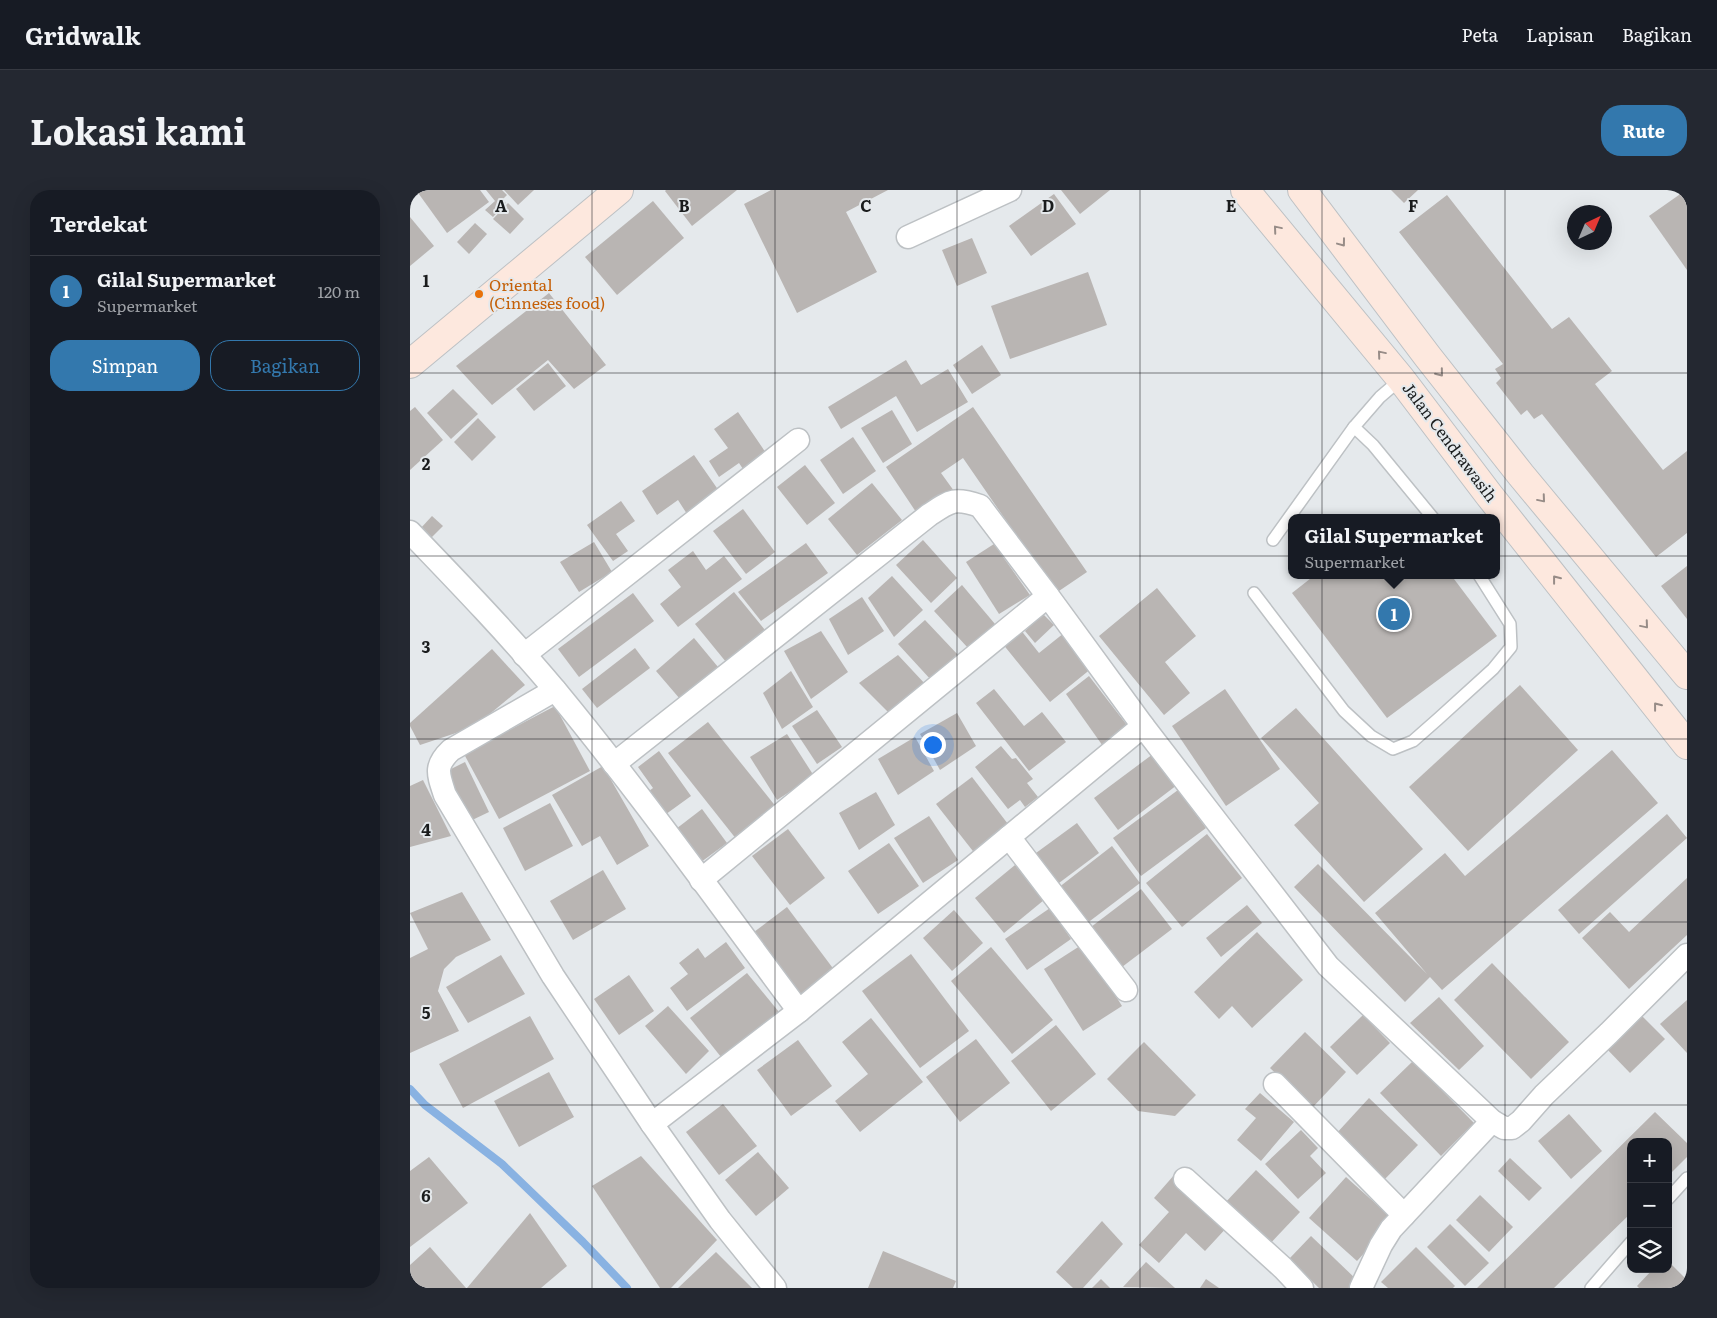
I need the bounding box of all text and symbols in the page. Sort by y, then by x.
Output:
text: Gridwalk [25,17,141,52]
text: Peta [1462,21,1498,48]
text: Lapisan [1526,21,1594,48]
text: Bagikan [1622,21,1692,48]
text: Lokasi kami [30,104,246,156]
button: Rute [1601,105,1687,156]
text: A [495,193,507,217]
text: B [678,193,690,217]
text: C [860,193,872,217]
text: D [1042,193,1054,217]
text: E [1226,193,1237,217]
text: F [1408,193,1418,217]
north arrow [1567,205,1612,250]
text: Terdekat [50,207,148,238]
one-way arrow [1274,226,1283,235]
one-way arrow [1336,237,1345,247]
text: Gilal Supermarket [97,265,276,293]
text: 1 [423,268,430,292]
place label: Oriental (Cinneses food) [489,272,605,314]
text: 1 [63,279,69,303]
text: 120 m [317,279,360,303]
marker: Oriental (Cinneses food) [473,288,485,300]
text: Supermarket [97,293,197,317]
button: Simpan [50,340,200,391]
button: Bagikan [210,340,360,391]
one-way arrow [1378,351,1387,360]
one-way arrow [1434,367,1443,376]
street label: Jalan Cendrawasih [1398,376,1504,507]
text: 2 [422,451,431,475]
one-way arrow [1536,494,1545,503]
popup [1288,514,1500,579]
text: Gilal Supermarket [1305,521,1483,549]
text: Supermarket [1305,549,1405,573]
one-way arrow [1553,575,1562,585]
pin: 1 [1378,595,1410,633]
one-way arrow [1640,619,1649,628]
text: 3 [422,634,431,658]
one-way arrow [1653,703,1662,712]
your location [920,732,946,758]
text: 4 [421,817,431,841]
text: 5 [422,1000,431,1024]
map controls [1627,1138,1672,1273]
button: + [1627,1138,1672,1183]
text: 6 [421,1183,431,1207]
button: − [1627,1183,1672,1228]
button: layers [1627,1228,1672,1273]

